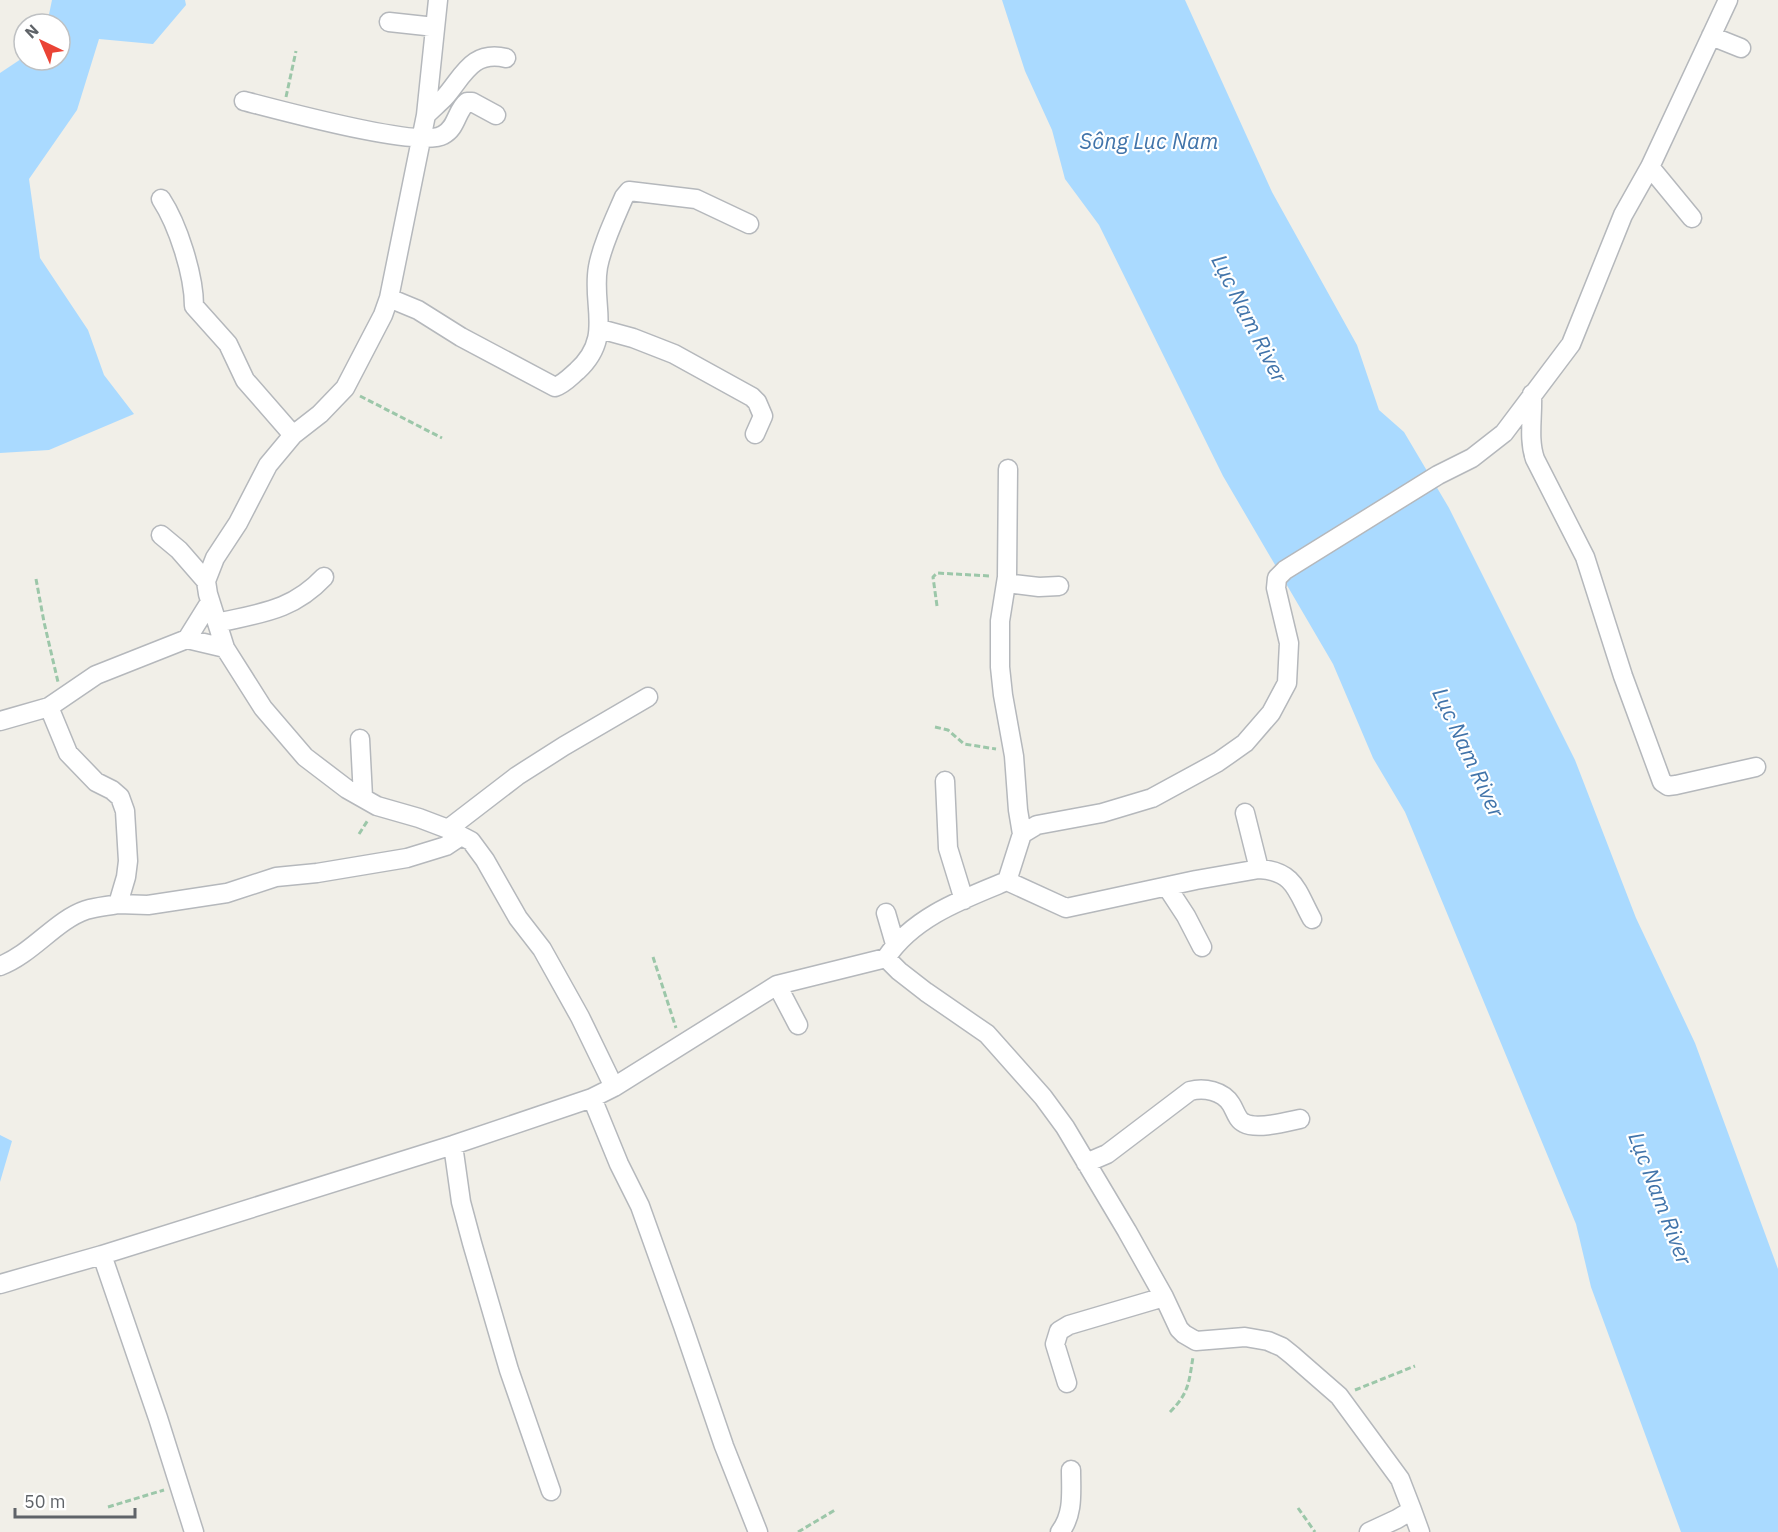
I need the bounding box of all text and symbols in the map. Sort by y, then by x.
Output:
north arrow [12,12,72,72]
text: N [20,20,43,42]
water label: Sông Lục Nam [1080,126,1218,155]
water label: Lục Nam River [1205,249,1295,388]
water label: Lục Nam River [1426,683,1512,822]
water label: Lục Nam River [1622,1128,1700,1269]
scale bar [15,1481,135,1519]
text: 50 m [24,1490,66,1513]

